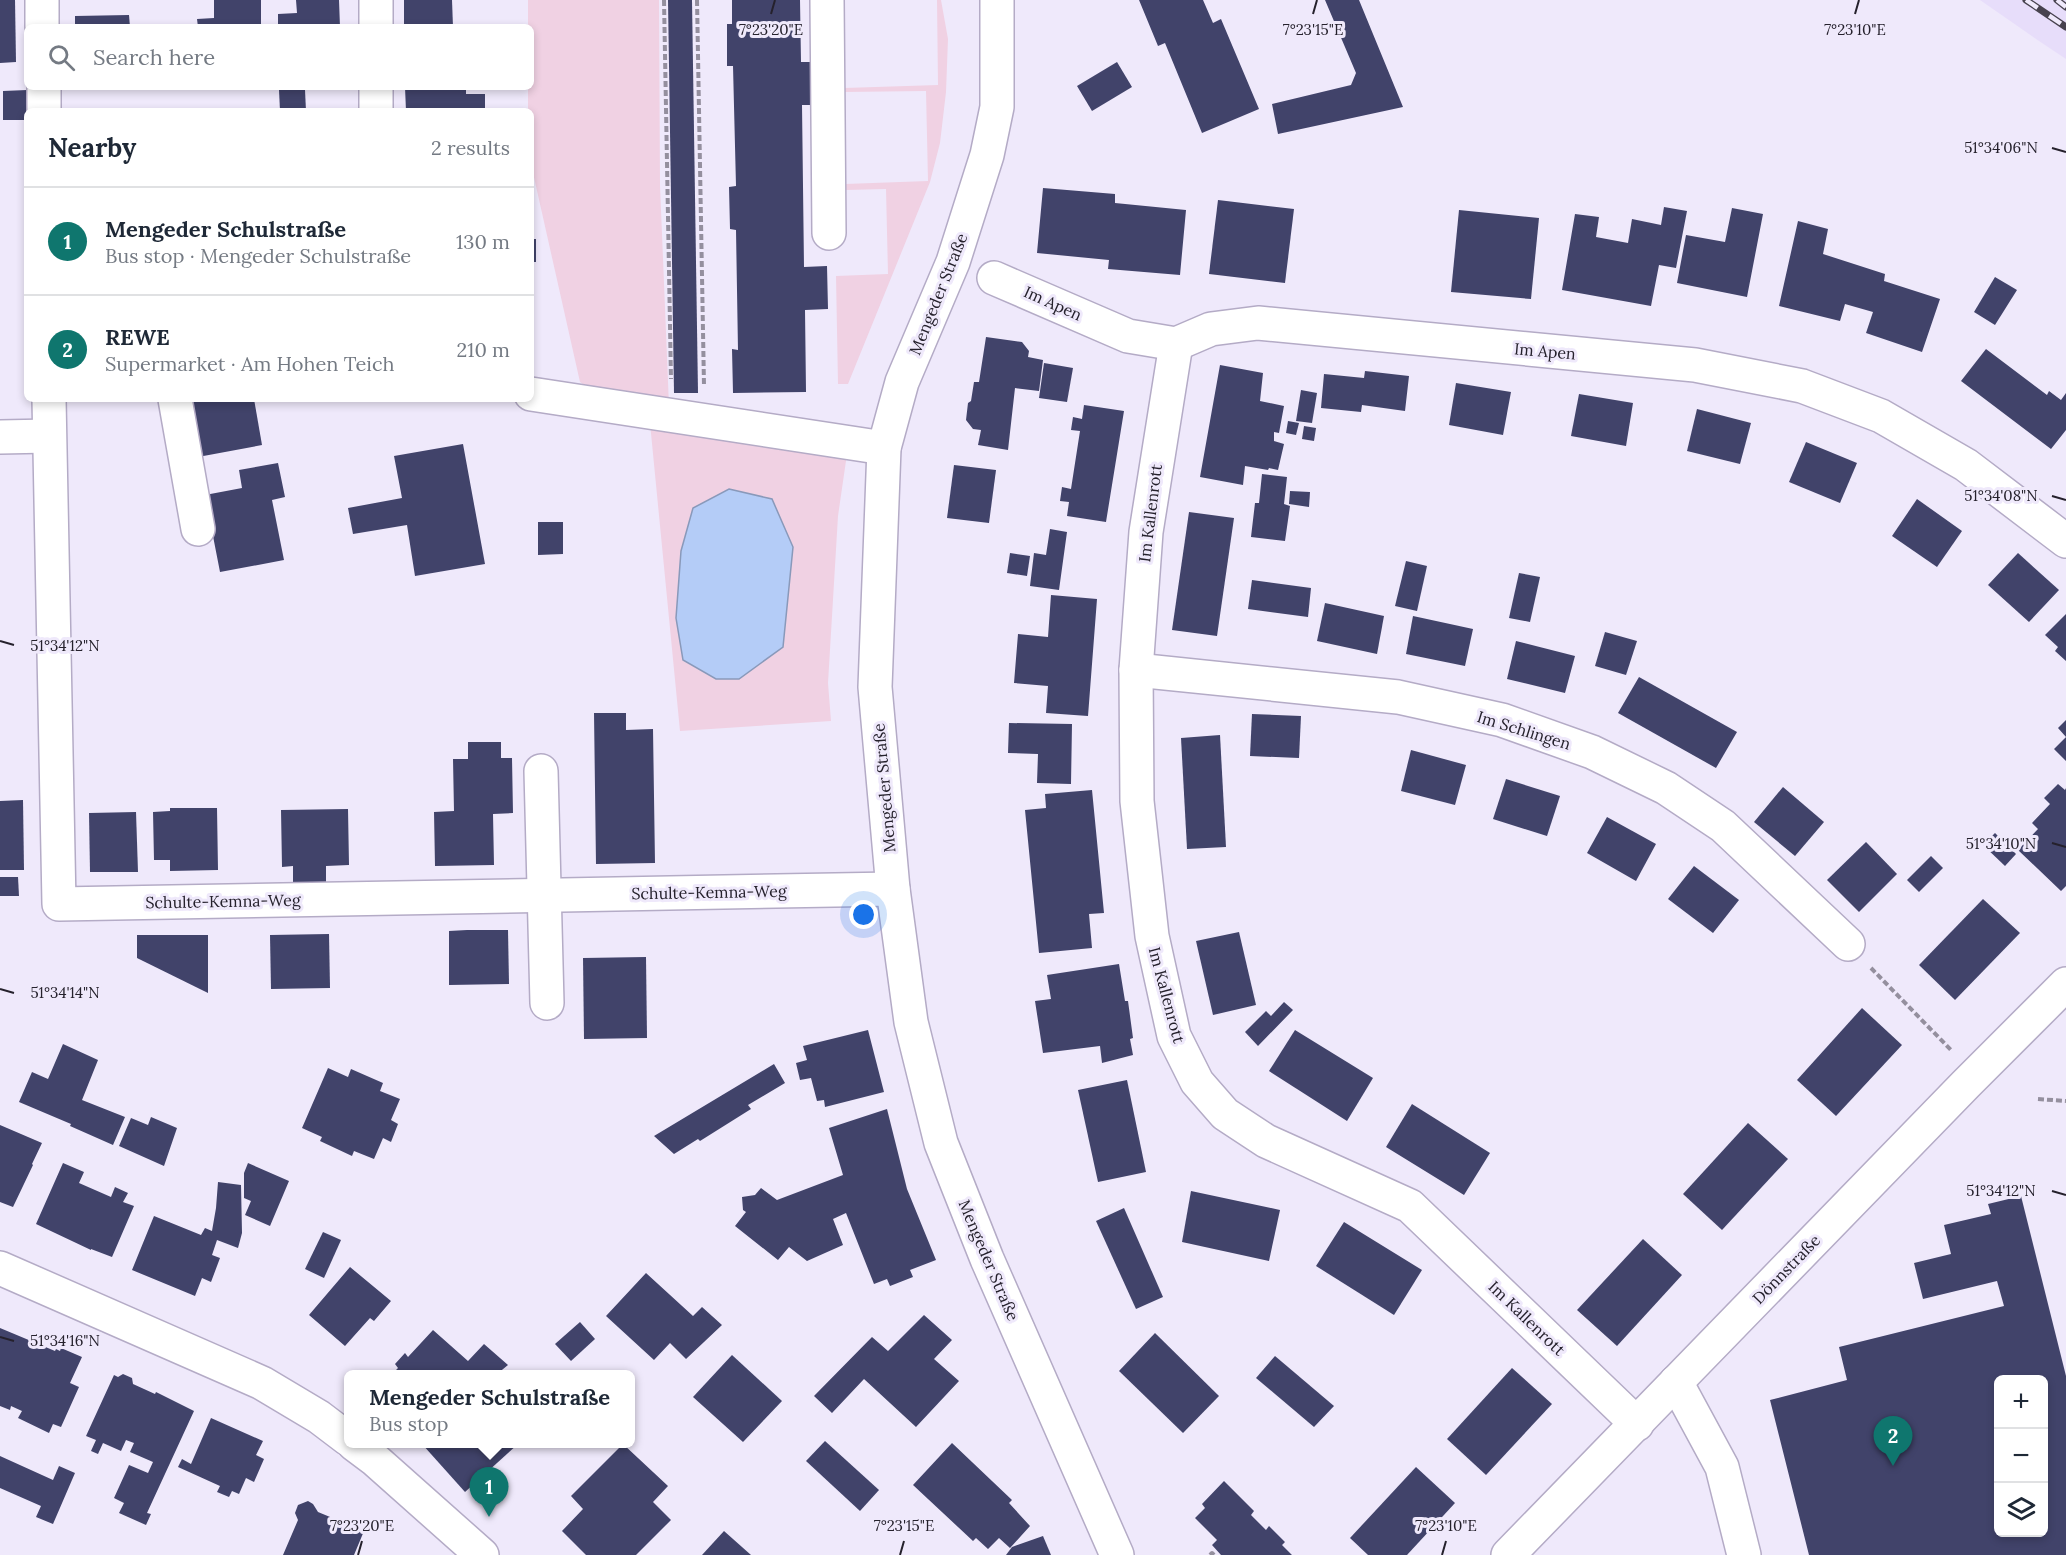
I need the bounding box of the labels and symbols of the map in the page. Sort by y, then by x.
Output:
text: 7°23'20"E [739,20,803,39]
text: 7°23'15"E [1283,20,1343,39]
text: 7°23'10"E [1824,20,1886,39]
text: 51°34'06"N [1964,138,2038,157]
street label: Mengeder Straße [904,230,972,358]
street label: Im Apen [1021,281,1086,325]
street label: Im Apen [1513,338,1577,364]
street label: Im Kallenrott [1134,462,1166,563]
text: 51°34'08"N [1964,486,2038,505]
text: 51°34'12"N [30,636,100,655]
street label: Im Schlingen [1475,706,1573,754]
street label: Mengeder Straße [868,722,900,853]
text: 51°34'10"N [1966,834,2036,853]
street label: Schulte-Kemna-Weg [631,881,788,903]
street label: Schulte-Kemna-Weg [145,890,302,912]
your location [849,900,878,929]
street label: Im Kallenrott [1145,945,1190,1046]
text: 51°34'14"N [30,983,100,1002]
text: 51°34'12"N [1966,1181,2036,1200]
street label: Mengeder Straße [954,1196,1024,1324]
street label: Dönnstraße [1748,1230,1824,1308]
street label: Im Kallenrott [1485,1277,1570,1360]
text: 51°34'16"N [30,1331,100,1350]
pin: 2 [1874,1416,1912,1466]
pin: 1 [470,1468,508,1517]
text: 7°23'20"E [330,1516,394,1535]
text: 7°23'15"E [874,1516,934,1535]
text: 7°23'10"E [1415,1516,1477,1535]

